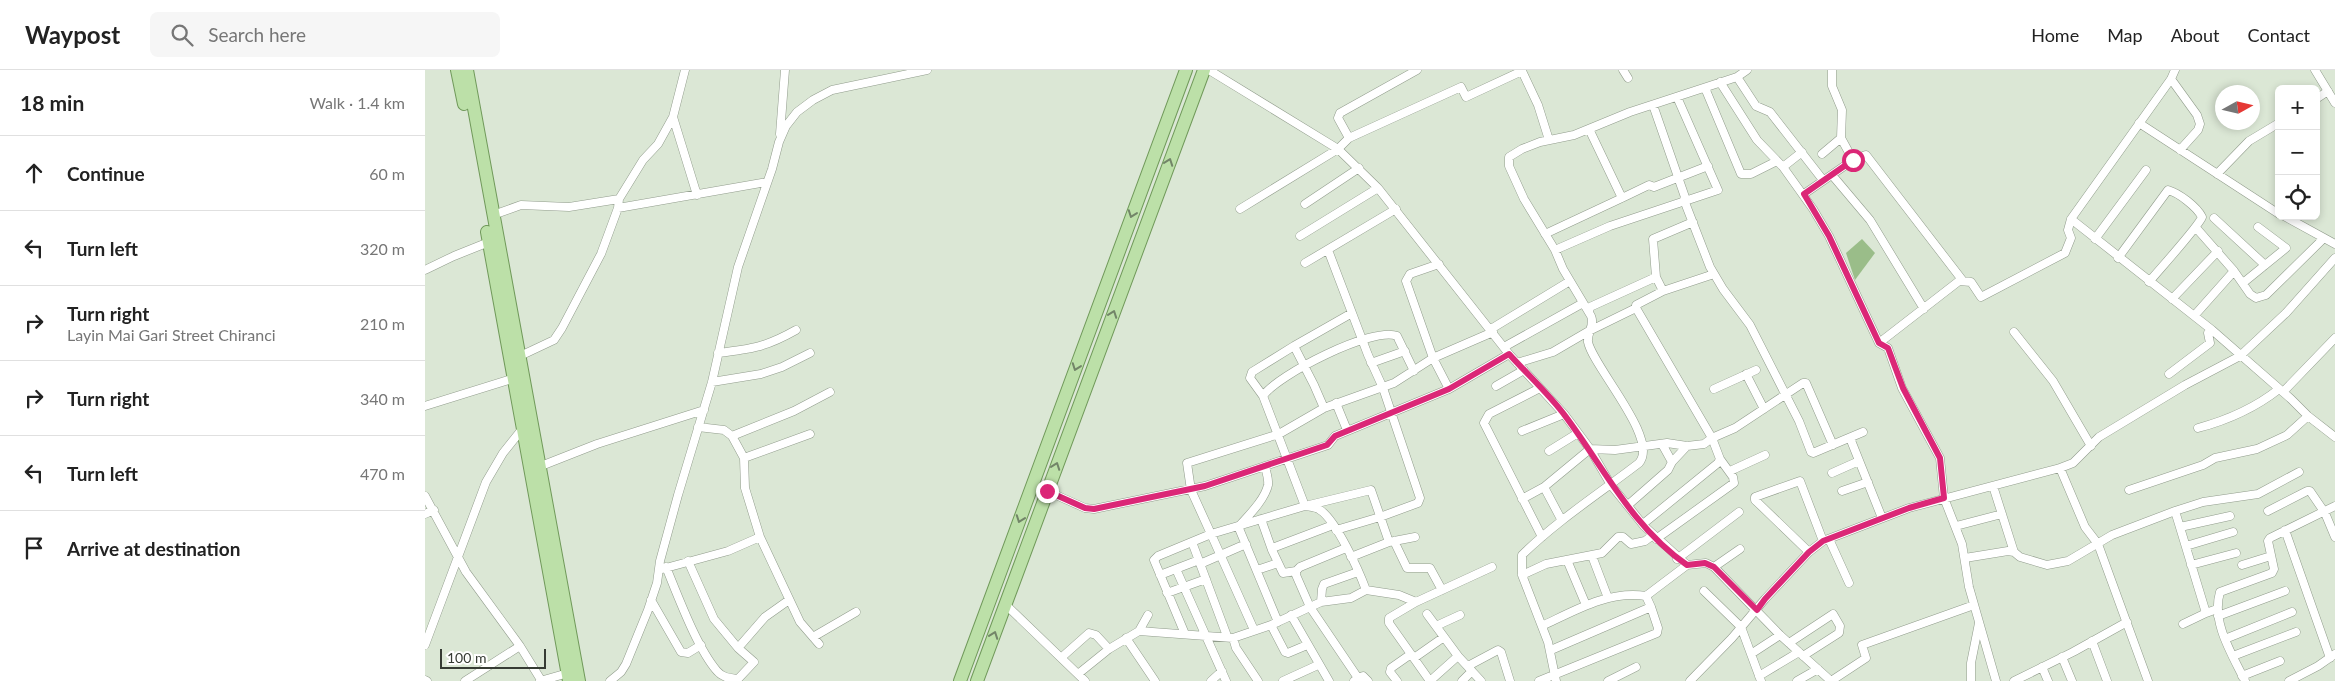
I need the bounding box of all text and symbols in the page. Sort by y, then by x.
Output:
search box [150,12,500,57]
text: Waypost [25,20,120,49]
icon: search [168,21,196,49]
text: Search here [208,23,306,46]
text: Home [2031,24,2079,46]
text: Map [2107,24,2143,46]
text: About [2171,24,2220,46]
text: Contact [2248,24,2310,46]
north arrow [2215,85,2260,130]
map controls [2275,85,2320,220]
button: + [2275,85,2320,130]
text: 18 min [20,90,84,115]
text: Walk · 1.4 km [309,93,405,112]
button: − [2275,130,2320,175]
route start [1842,149,1865,172]
one-way arrow [1163,158,1173,167]
icon: ahead [20,159,48,187]
text: Continue [67,162,145,185]
text: 60 m [369,164,405,183]
button: locate [2275,175,2320,220]
one-way arrow [1128,209,1138,218]
icon: left [20,234,48,262]
text: Turn left [67,237,138,260]
text: 320 m [360,239,405,258]
text: Turn right [67,302,149,325]
icon: right [20,309,48,337]
one-way arrow [1107,310,1117,319]
text: 210 m [360,314,405,333]
text: Layin Mai Gari Street Chiranci [67,325,276,344]
one-way arrow [1072,362,1082,370]
icon: right [20,384,48,412]
text: Turn right [67,387,149,410]
text: 340 m [360,389,405,408]
icon: left [20,459,48,487]
text: Turn left [67,462,138,485]
one-way arrow [1050,463,1060,471]
text: 470 m [360,464,405,483]
route end [1036,480,1059,503]
one-way arrow [1016,514,1026,523]
icon: arrive [20,534,48,562]
text: Arrive at destination [67,537,240,560]
one-way arrow [988,631,998,640]
scale bar [440,646,546,669]
text: 100 m [447,649,486,666]

